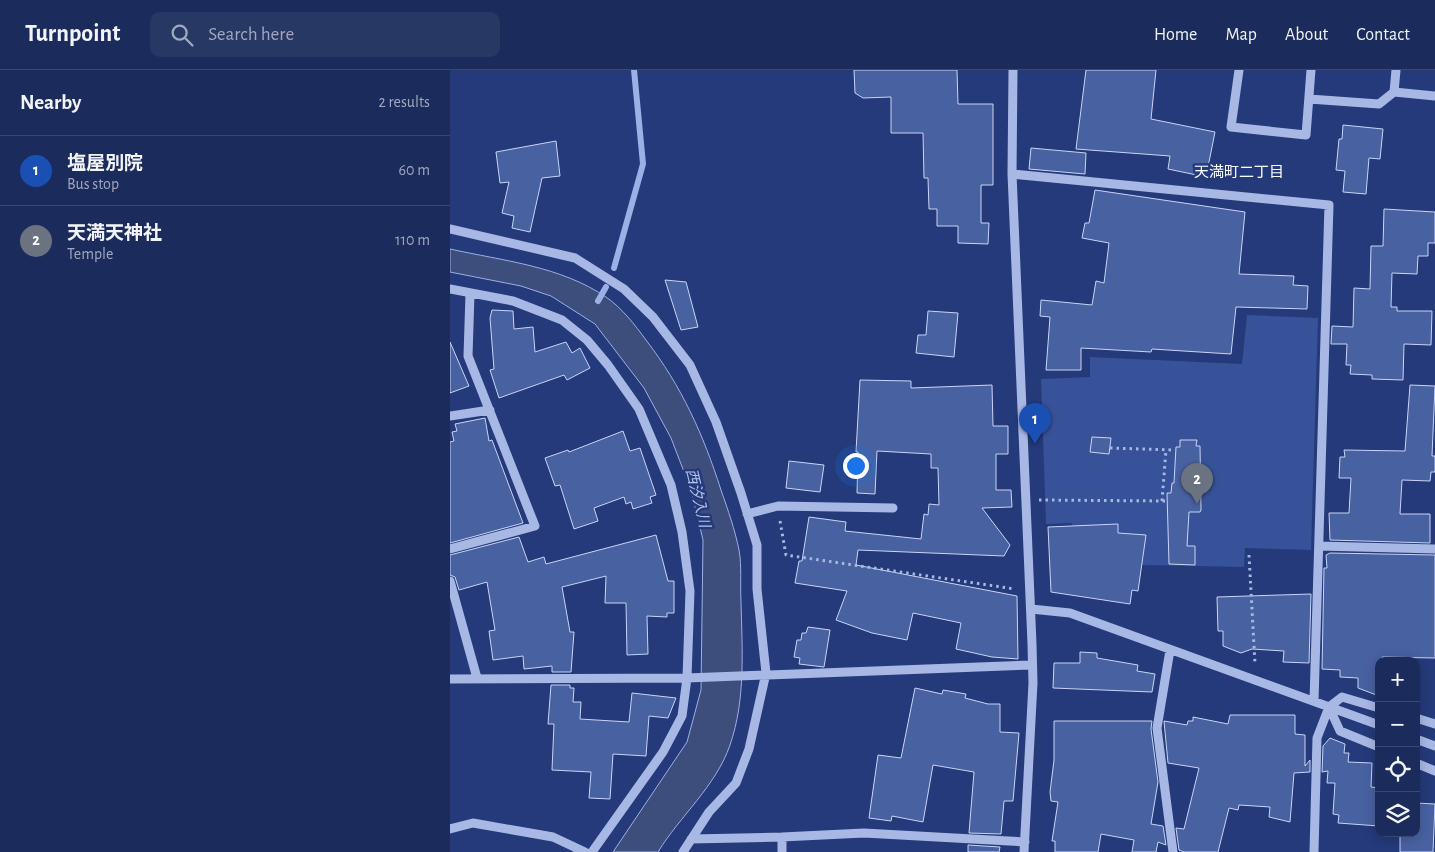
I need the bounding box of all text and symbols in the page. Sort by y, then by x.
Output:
search box [150,12,500,57]
icon: search [168,21,196,49]
text: Turnpoint [25,22,120,46]
text: Search here [208,25,294,44]
text: Home [1154,26,1197,44]
text: Map [1225,26,1257,44]
text: About [1285,26,1328,44]
text: Contact [1356,26,1410,44]
text: Nearby [20,92,81,113]
text: 2 results [378,94,430,110]
text: 塩屋別院 [67,154,143,173]
text: 1 [33,162,39,178]
text: 60 m [399,162,430,178]
district label: 天満町二丁目 [1194,164,1284,180]
text: Bus stop [67,176,119,192]
text: 天満天神社 [67,224,162,243]
text: 2 [32,232,40,248]
text: 110 m [395,232,430,248]
text: Temple [67,246,113,262]
pin: 1 [1019,403,1051,444]
your location [843,453,869,479]
pin: 2 [1181,463,1213,504]
water label: 西汐入川 [683,467,714,531]
map controls [1375,657,1420,837]
button: + [1375,657,1420,702]
button: − [1375,702,1420,747]
button: locate [1375,747,1420,792]
button: layers [1375,792,1420,837]

